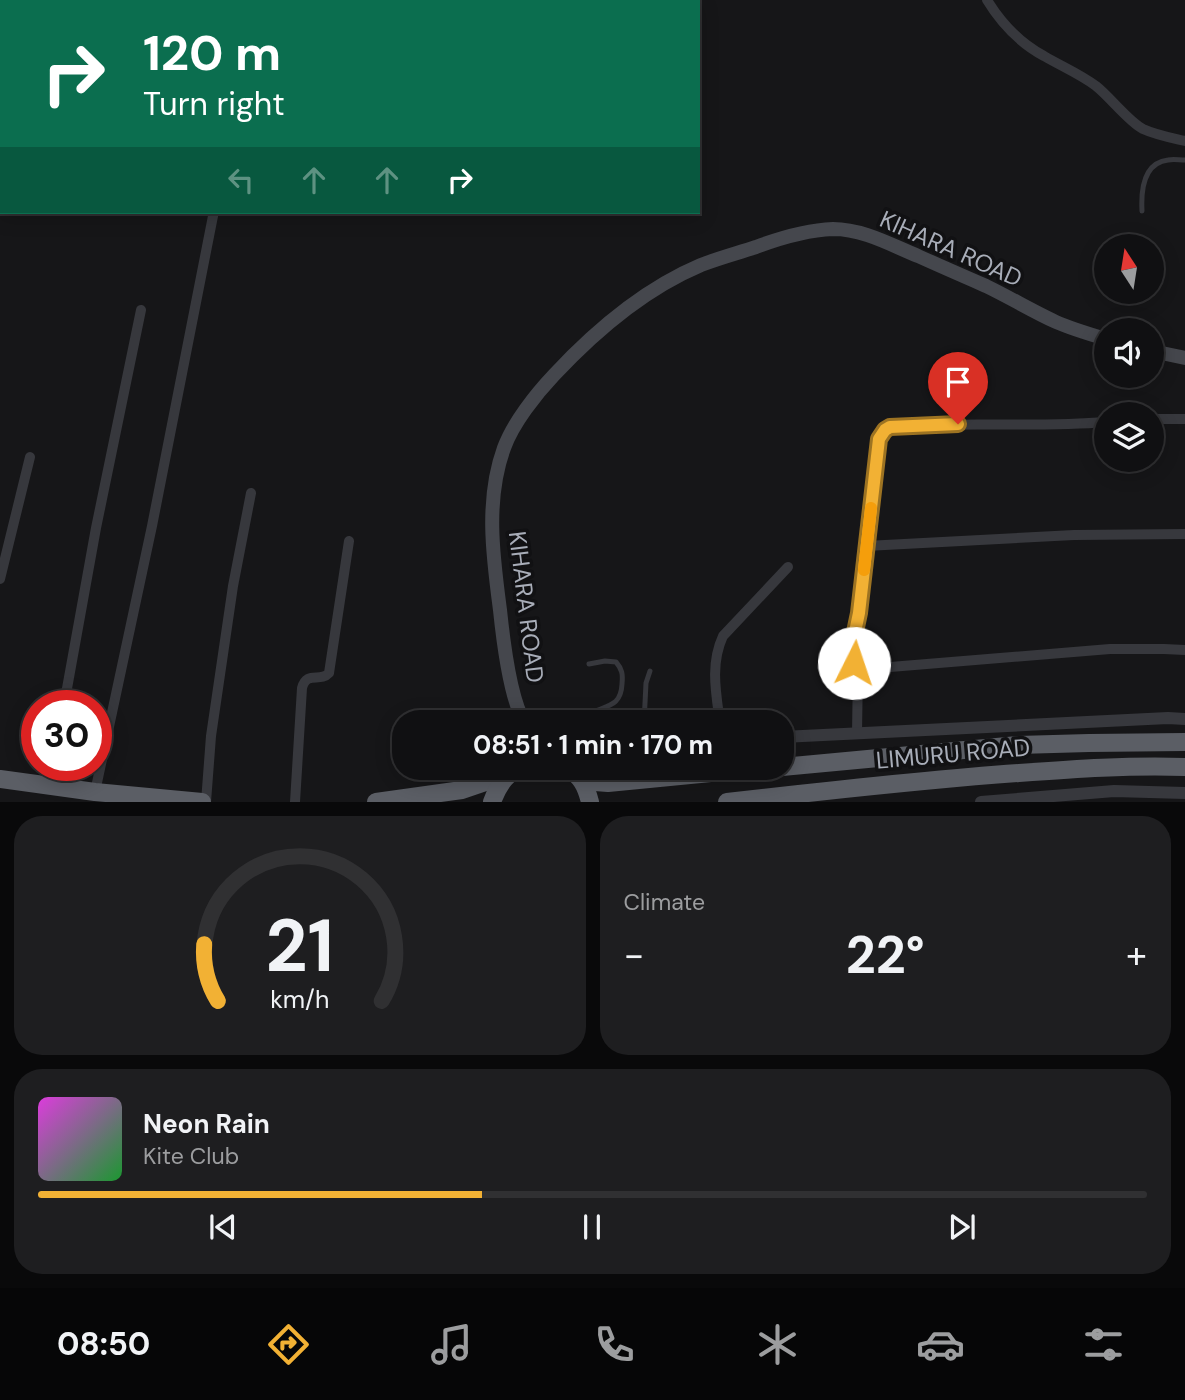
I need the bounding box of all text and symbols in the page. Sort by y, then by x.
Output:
text: 120 m [143,21,281,85]
icon: right [28,28,119,119]
text: Turn right [143,83,285,125]
icon: left [222,161,260,199]
icon: ahead [295,161,333,199]
icon: ahead [368,161,406,199]
icon: right [441,161,479,199]
street label: KIHARA ROAD [875,203,1027,294]
north arrow [1094,234,1164,304]
map controls [1094,234,1164,472]
button: sound [1094,318,1164,388]
pin [928,352,988,424]
icon: arrive [939,363,977,401]
button: layers [1094,402,1164,472]
street label: KIHARA ROAD [502,529,551,685]
position arrow [817,626,891,700]
speed limit sign: 30 [21,690,112,781]
text: 08:51 · 1 min · 170 m [473,728,713,762]
street label: LIMURU ROAD [875,731,1031,776]
text: Climate [624,887,705,917]
text: 21 [265,900,334,995]
text: 22° [846,921,925,989]
text: − [624,930,644,980]
text: + [1126,930,1147,980]
text: km/h [270,983,329,1016]
text: Neon Rain [143,1107,270,1141]
text: Kite Club [143,1141,239,1171]
icon: previous [204,1208,242,1246]
icon: pause [573,1208,611,1246]
icon: next [943,1208,981,1246]
icon: directions [264,1320,313,1369]
icon: music [427,1320,476,1369]
icon: phone [590,1320,639,1369]
icon: climate [753,1320,802,1369]
icon: car [916,1320,965,1369]
icon: filters [1079,1320,1128,1369]
text: 08:50 [57,1323,150,1365]

